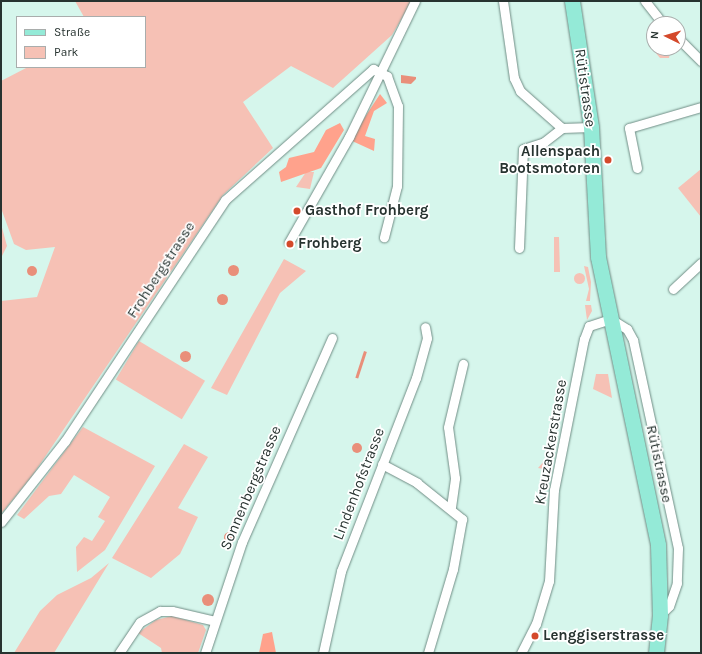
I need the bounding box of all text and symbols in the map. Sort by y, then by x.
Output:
legend [16,16,146,68]
north arrow [646,16,686,56]
text: Straße [54,25,90,39]
text: N [648,31,661,40]
text: Park [54,45,78,59]
street label: Rütistrasse [571,48,599,128]
place label: Allenspach Bootsmotoren [499,142,600,177]
marker: Allenspach Bootsmotoren [603,155,613,165]
place label: Gasthof Frohberg [305,202,428,220]
marker: Gasthof Frohberg [292,206,302,216]
street label: Frohbergstrasse [123,218,199,322]
place label: Frohberg [298,235,362,253]
marker: Frohberg [285,239,295,249]
street label: Kreuzackerstrasse [531,378,571,506]
street label: Sonnenbergstrasse [217,423,285,553]
street label: Rütistrasse [642,423,676,505]
street label: Lindenhofstrasse [329,425,389,543]
place label: Lenggiserstrasse [543,627,664,645]
marker: Lenggiserstrasse [530,631,540,641]

